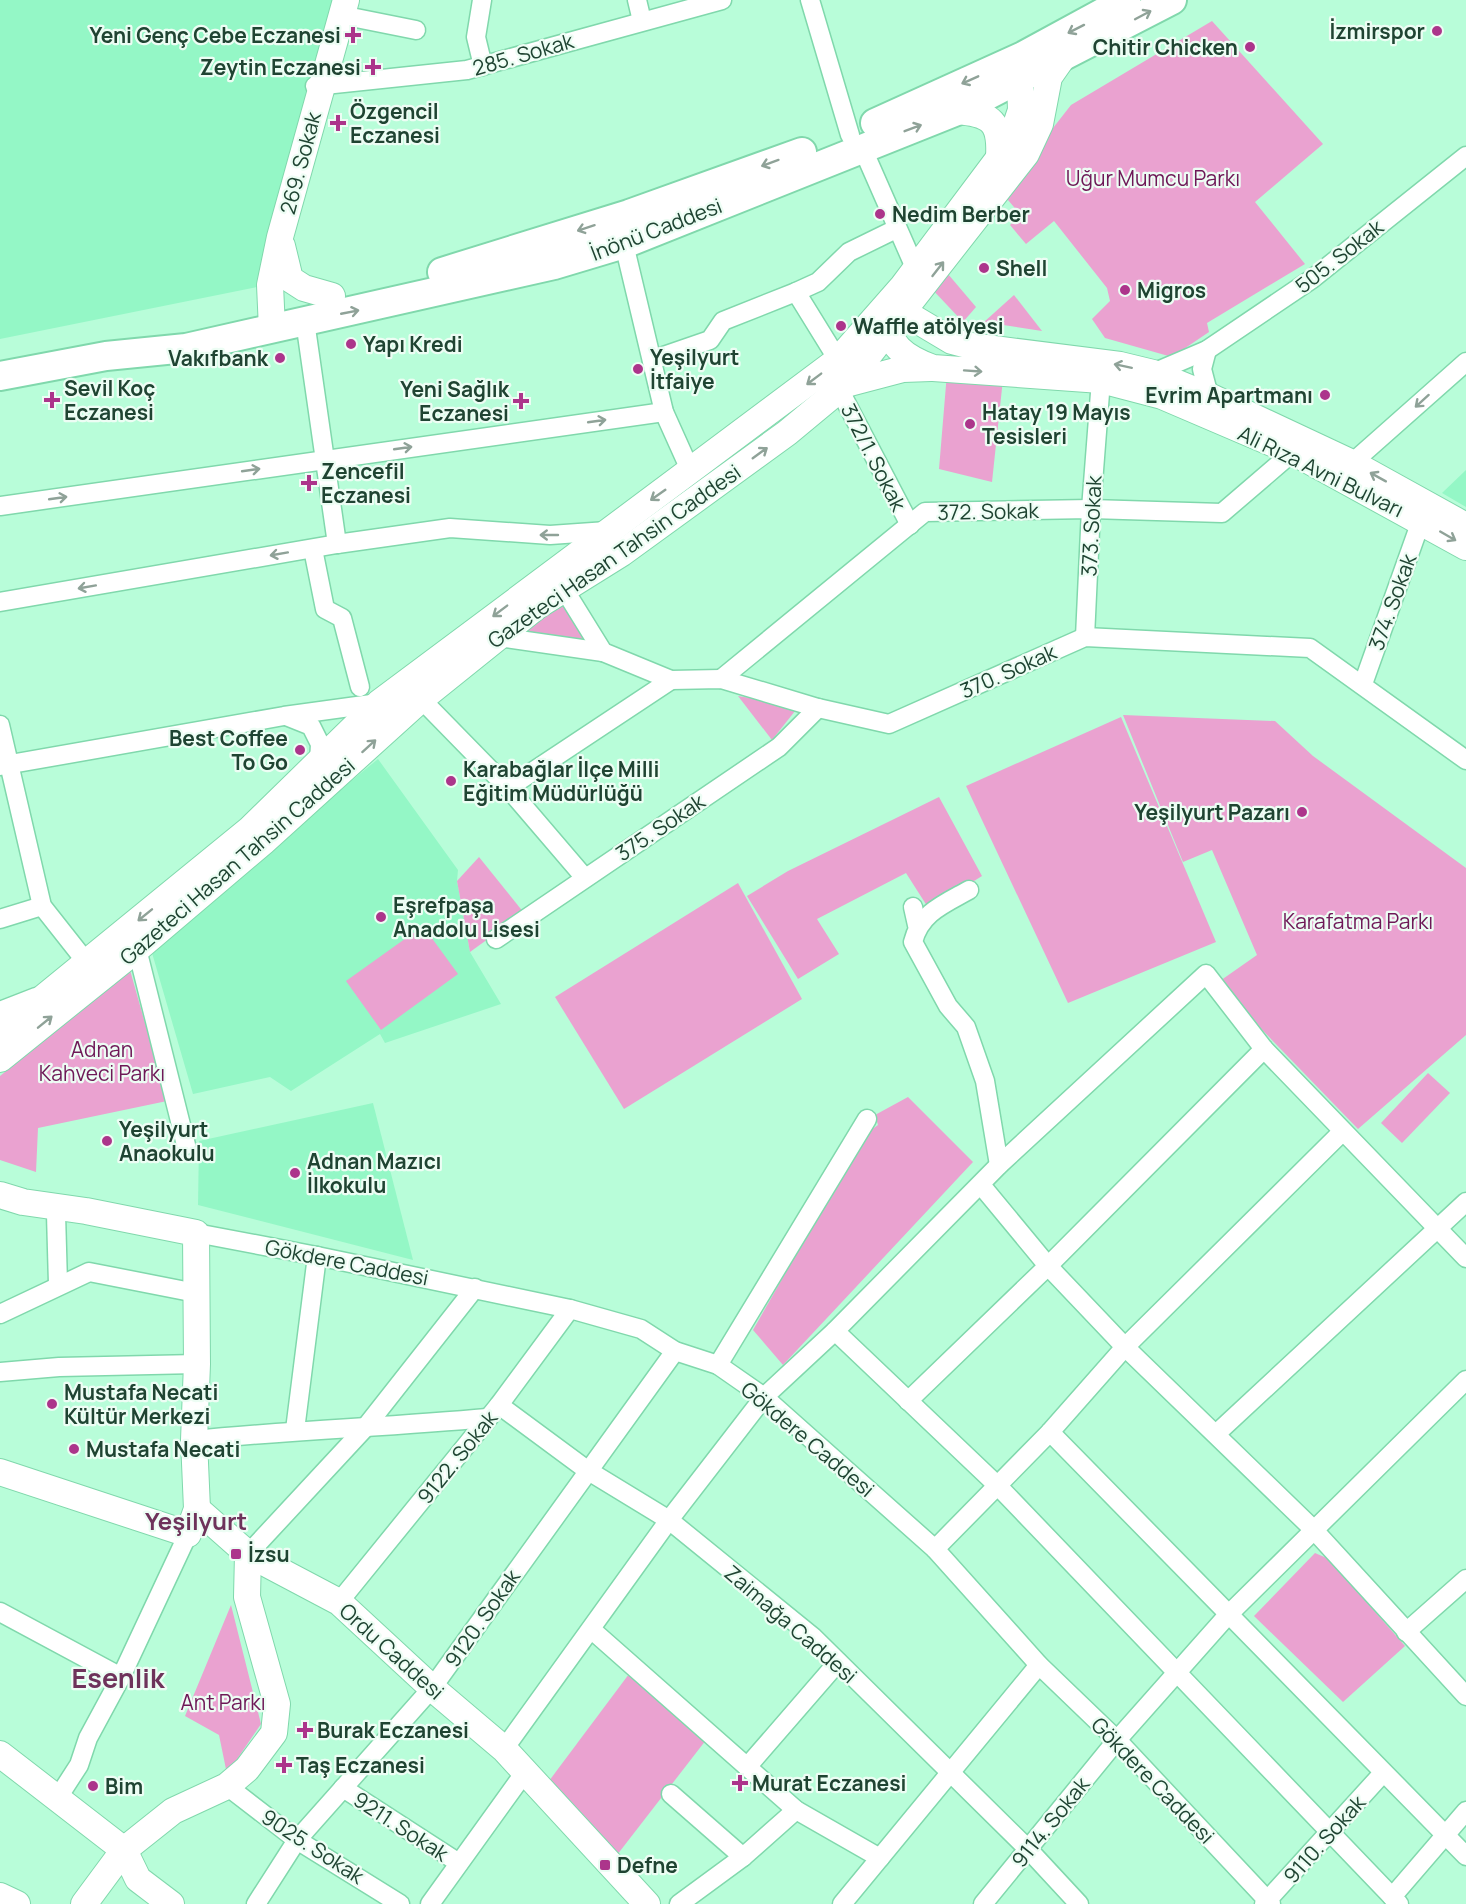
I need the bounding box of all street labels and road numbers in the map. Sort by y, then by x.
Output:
street label: 285. Sokak [469,26,577,82]
street label: 269. Sokak [273,108,327,217]
street label: İnönü Caddesi [586,191,726,267]
street label: 505. Sokak [1289,212,1389,299]
street label: 372/1. Sokak [835,399,913,516]
street label: Ali Rıza Avni Bulvarı [1234,419,1408,523]
street label: Gazeteci Hasan Tahsin Caddesi [482,458,746,654]
street label: 373. Sokak [1074,474,1108,577]
street label: 372. Sokak [937,496,1040,526]
street label: 374. Sokak [1362,549,1423,654]
street label: 370. Sokak [956,637,1061,705]
street label: Gazeteci Hasan Tahsin Caddesi [114,751,360,971]
street label: 375. Sokak [610,787,710,867]
street label: Gökdere Caddesi [263,1232,431,1292]
street label: Gökdere Caddesi [736,1375,880,1503]
street label: 9122. Sokak [411,1404,504,1510]
street label: Zaimağa Caddesi [719,1559,863,1689]
street label: 9120. Sokak [438,1563,526,1672]
street label: Ordu Caddesi [334,1597,450,1705]
street label: Gökdere Caddesi [1085,1711,1221,1849]
street label: 9114. Sokak [1005,1770,1095,1873]
street label: 9211. Sokak [348,1785,454,1867]
street label: 9110. Sokak [1277,1788,1371,1889]
street label: 9025. Sokak [256,1802,370,1890]

